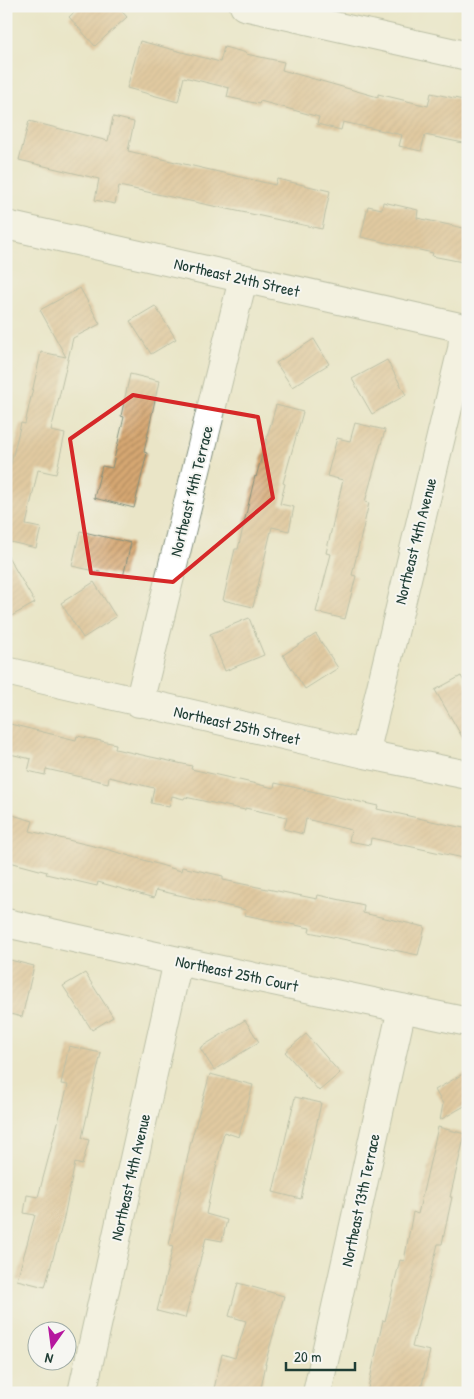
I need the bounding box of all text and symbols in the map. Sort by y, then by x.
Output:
street label: Northeast 24th Street [172,252,302,302]
street label: Northeast 14th Terrace [164,423,218,559]
street label: Northeast 14th Avenue [389,475,442,607]
street label: Northeast 25th Street [172,700,303,750]
street label: Northeast 25th Court [174,949,301,997]
street label: Northeast 14th Avenue [105,1111,155,1243]
street label: Northeast 13th Terrace [335,1131,385,1268]
north arrow [28,1322,78,1372]
scale bar [286,1339,355,1371]
text: 20 m [294,1346,321,1367]
text: N [42,1349,55,1369]

